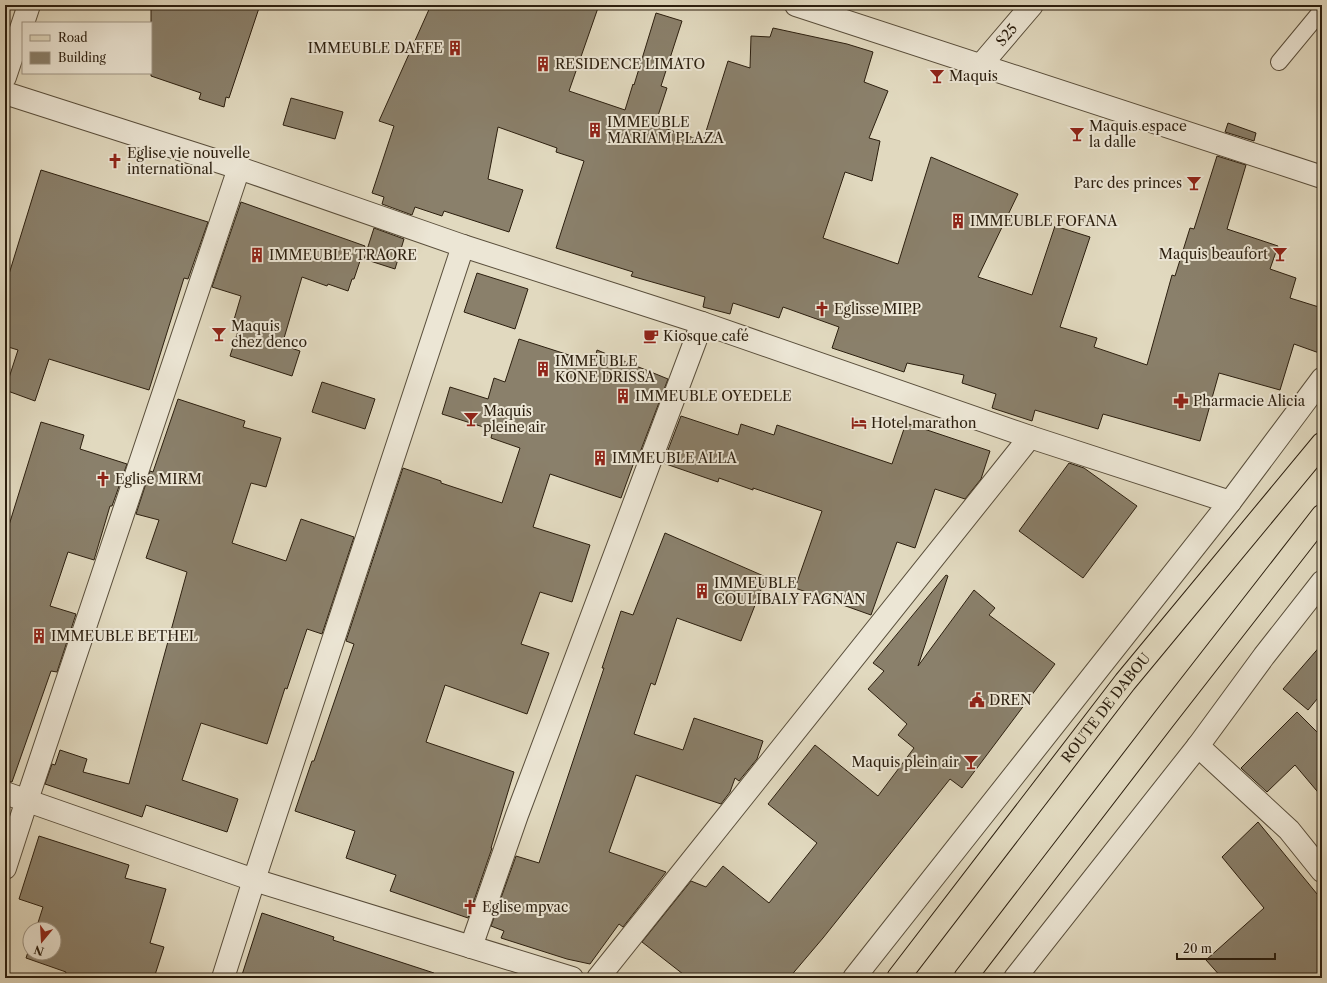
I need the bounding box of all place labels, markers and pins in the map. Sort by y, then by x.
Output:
place label: IMMEUBLE DAFFE [308,39,443,57]
building icon: IMMEUBLE DAFFE [446,39,464,57]
building icon: RESIDENCE LIMATO [534,55,552,73]
place label: RESIDENCE LIMATO [555,55,705,73]
bar icon: Maquis [928,67,946,85]
place label: Maquis [949,67,998,85]
place label: IMMEUBLE MARIAM PLAZA [607,113,724,147]
place label: Maquis espace la dalle [1089,117,1187,151]
building icon: IMMEUBLE MARIAM PLAZA [586,121,604,139]
bar icon: Maquis espace la dalle [1068,125,1086,143]
place label: Eglise vie nouvelle international [127,144,250,178]
church icon: Eglise vie nouvelle international [106,152,124,170]
place label: Parc des princes [1074,174,1182,192]
bar icon: Parc des princes [1185,174,1203,192]
building icon: IMMEUBLE FOFANA [949,212,967,230]
place label: IMMEUBLE FOFANA [970,212,1118,230]
place label: Maquis beaufort [1159,245,1268,263]
bar icon: Maquis beaufort [1271,245,1289,263]
building icon: IMMEUBLE TRAORE [248,246,266,264]
place label: IMMEUBLE TRAORE [269,246,417,264]
church icon: Eglisse MIPP [813,300,831,318]
place label: Eglisse MIPP [834,300,921,318]
place label: Maquis chez denco [231,317,307,351]
bar icon: Maquis chez denco [210,325,228,343]
cafe icon: Kiosque café [642,327,660,345]
place label: Kiosque café [663,327,749,345]
place label: IMMEUBLE KONE DRISSA [555,352,656,386]
building icon: IMMEUBLE KONE DRISSA [534,360,552,378]
building icon: IMMEUBLE OYEDELE [614,387,632,405]
place label: IMMEUBLE OYEDELE [635,387,792,405]
pharmacy icon: Pharmacie Alicia [1172,392,1190,410]
place label: Pharmacie Alicia [1193,392,1306,410]
place label: Maquis pleine air [483,402,546,436]
bar icon: Maquis pleine air [462,410,480,428]
hotel icon: Hotel marathon [850,414,868,432]
place label: Hotel marathon [871,414,977,432]
building icon: IMMEUBLE ALLA [591,449,609,467]
place label: IMMEUBLE ALLA [612,449,737,467]
church icon: Eglise MIRM [94,470,112,488]
place label: Eglise MIRM [115,470,202,488]
place label: IMMEUBLE COULIBALY FAGNAN [714,574,866,608]
building icon: IMMEUBLE COULIBALY FAGNAN [693,582,711,600]
building icon: IMMEUBLE BETHEL [30,627,48,645]
place label: IMMEUBLE BETHEL [51,627,198,645]
public building icon: DREN [968,691,986,709]
place label: DREN [989,691,1032,709]
place label: Maquis plein air [851,753,959,771]
bar icon: Maquis plein air [962,753,980,771]
church icon: Eglise mpvac [461,898,479,916]
place label: Eglise mpvac [482,898,568,916]

